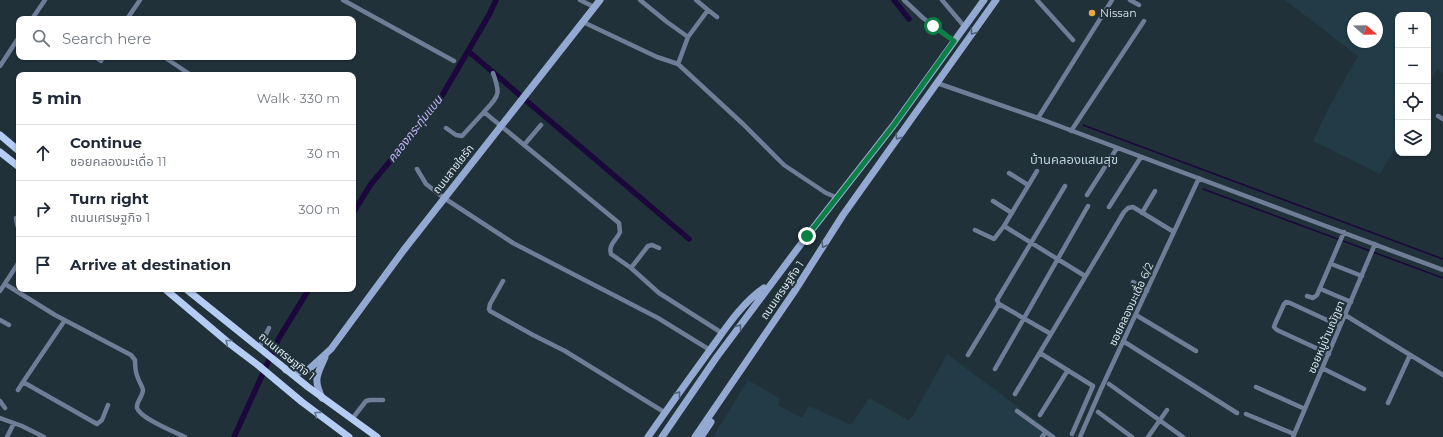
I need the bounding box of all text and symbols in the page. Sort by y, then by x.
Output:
place label: Nissan [1100,6,1137,20]
marker: Nissan [1087,8,1097,18]
north arrow [1347,12,1383,48]
map controls [1395,12,1431,156]
button: + [1395,12,1431,48]
search box [16,16,356,60]
route start [924,17,942,35]
icon: search [30,27,52,49]
one-way arrow [971,27,978,34]
text: Search here [62,29,151,48]
button: − [1395,48,1431,84]
button: locate [1395,84,1431,120]
text: 5 min [32,88,82,108]
text: Walk · 330 m [257,90,340,106]
water label: คลองกระทุ่มแบน [384,92,447,166]
button: layers [1395,120,1431,156]
text: Continue [70,133,142,152]
one-way arrow [896,133,903,140]
icon: ahead [32,142,54,164]
street label: ถนนสายใยรัก [429,142,477,196]
text: 30 m [307,145,340,161]
district label: บ้านคลองแสนสุข [1030,151,1118,167]
text: ซอยคลองมะเดื่อ 11 [70,153,167,169]
text: Turn right [70,189,149,208]
icon: right [32,198,54,220]
text: 300 m [298,201,340,217]
text: ถนนเศรษฐกิจ 1 [70,209,150,225]
route end [798,227,816,245]
one-way arrow [822,241,829,248]
icon: arrive [32,254,54,276]
text: Arrive at destination [70,255,231,274]
street label: ถนนเศรษฐกิจ 1 [757,258,807,322]
street label: ซอยคลองมะเดื่อ 6/2 [1105,260,1156,348]
street label: ซอยหมู่บ้านณัฏยา [1304,299,1348,375]
one-way arrow [734,324,741,331]
street label: ถนนเศรษฐกิจ 1 [256,329,318,383]
one-way arrow [226,340,233,347]
one-way arrow [673,391,680,398]
one-way arrow [315,412,322,419]

